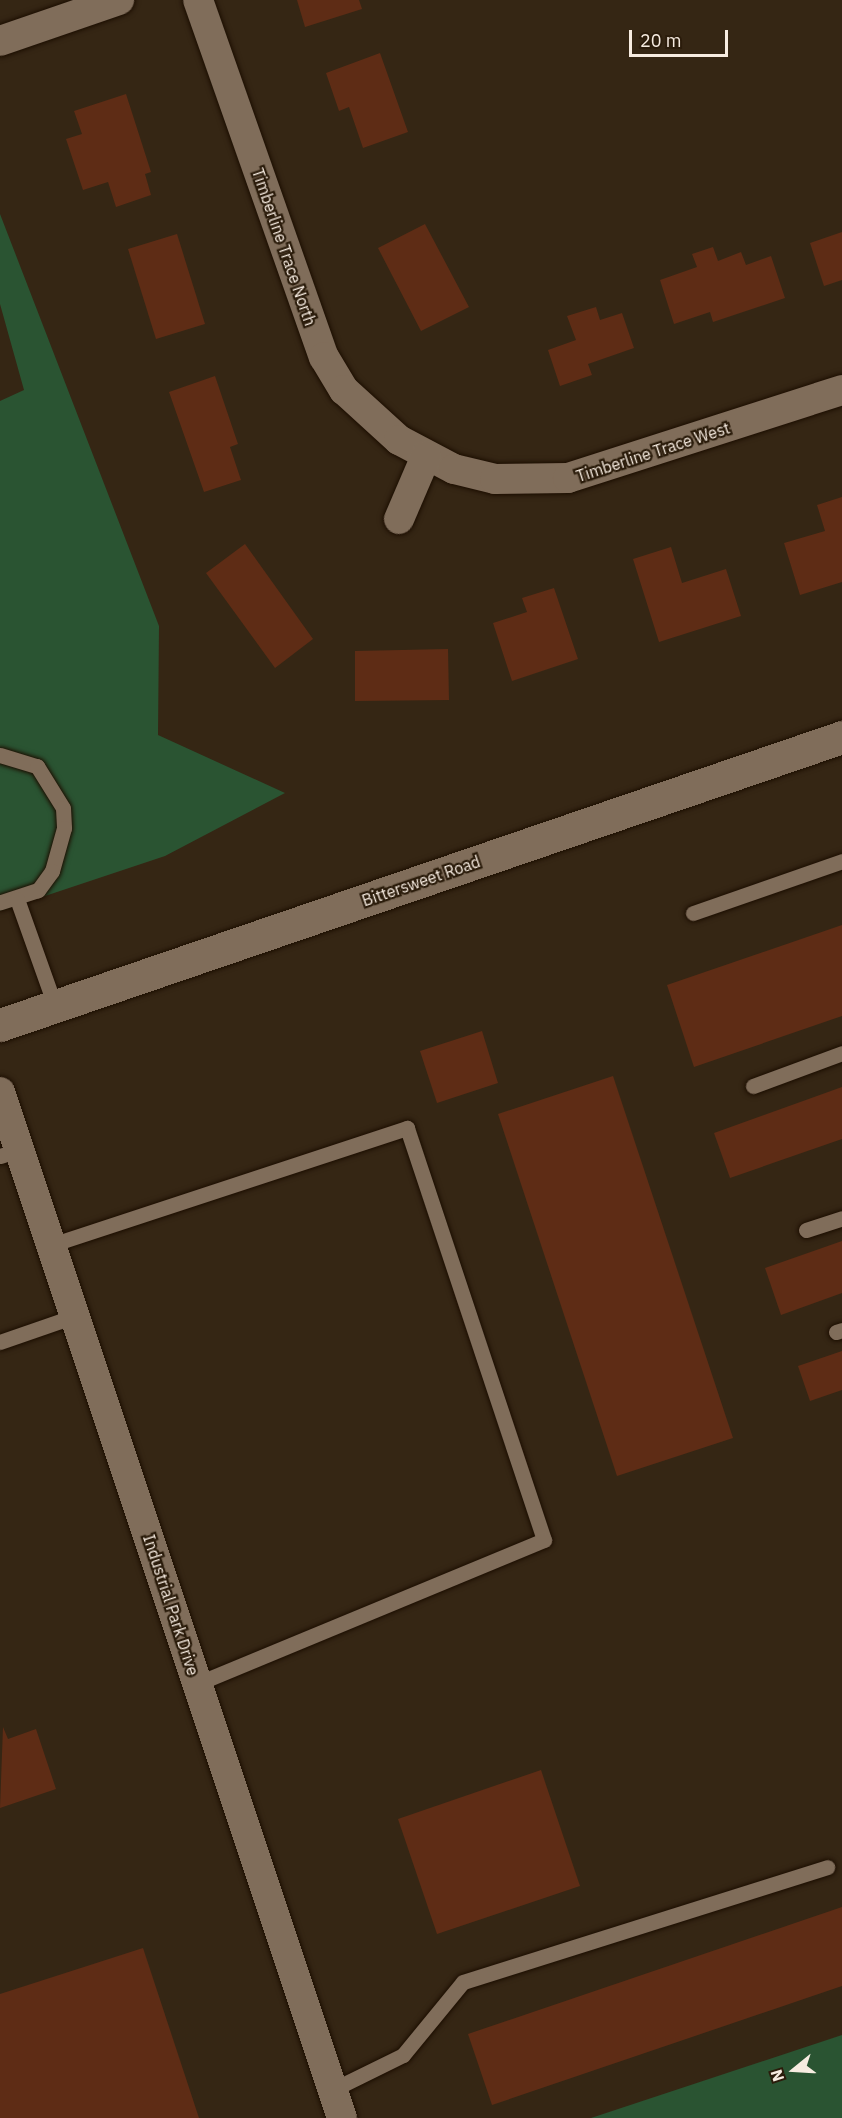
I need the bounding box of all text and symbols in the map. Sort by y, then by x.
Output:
scale bar [632,18,731,56]
text: 20 m [640,29,682,52]
street label: Timberline Trace North [248,166,320,328]
street label: Timberline Trace West [574,418,732,486]
street label: Bittersweet Road [359,852,483,910]
street label: Industrial Park Drive [139,1532,203,1678]
north arrow [764,2040,824,2100]
text: N [766,2067,788,2084]

